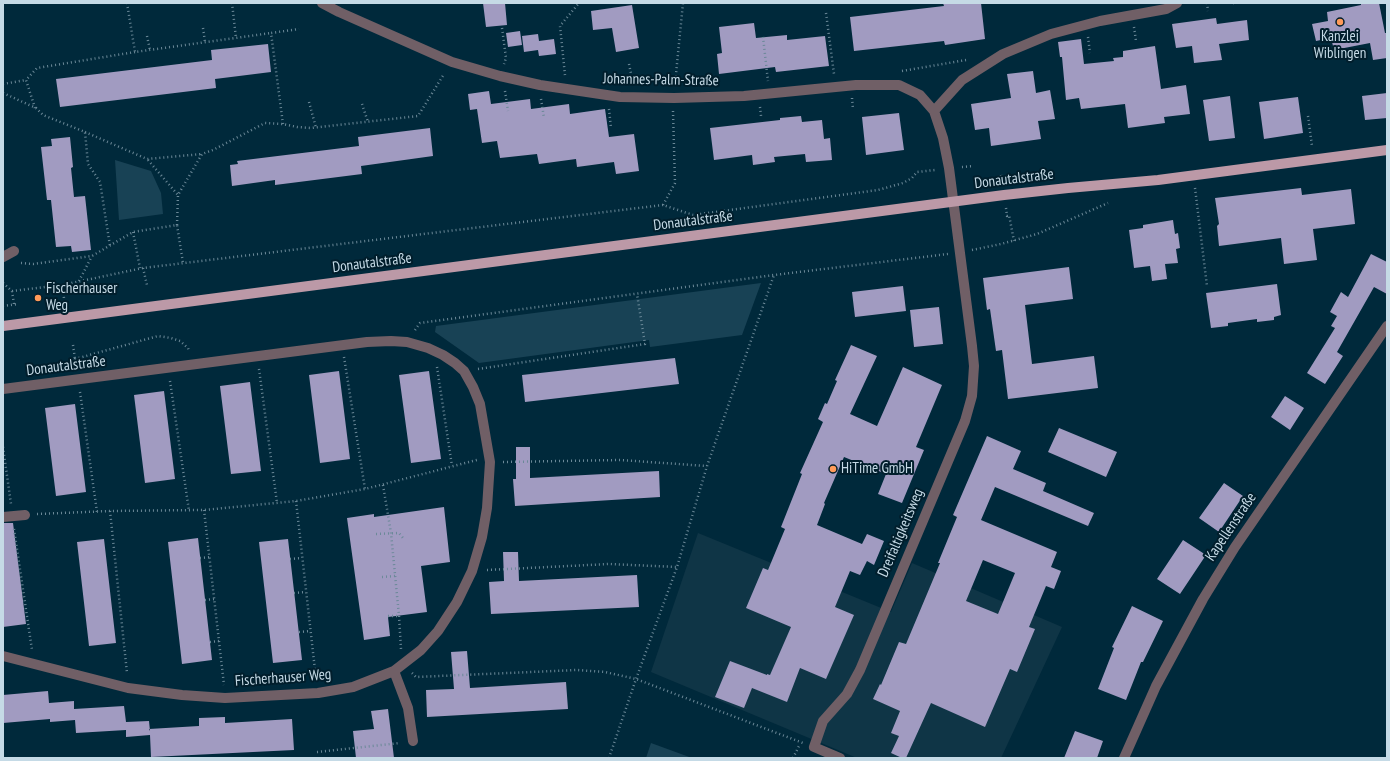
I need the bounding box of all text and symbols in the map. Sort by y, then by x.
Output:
marker: Kanzlei Wiblingen [1335,17,1345,27]
place label: Kanzlei Wiblingen [1314,28,1366,63]
street label: Johannes-Palm-Straße [603,70,719,90]
street label: Donautalstraße [973,165,1055,193]
street label: Donautalstraße [652,207,734,235]
street label: Donautalstraße [331,249,413,277]
place label: Fischerhauser Weg [46,280,117,315]
marker: Fischerhauser Weg [33,293,43,303]
street label: Donautalstraße [25,352,107,380]
place label: HiTime GmbH [841,460,913,478]
marker: HiTime GmbH [828,464,838,474]
street label: Dreifaltigkeitsweg [874,486,928,580]
street label: Kapellenstraße [1202,489,1260,565]
street label: Fischerhauser Weg [234,666,332,690]

